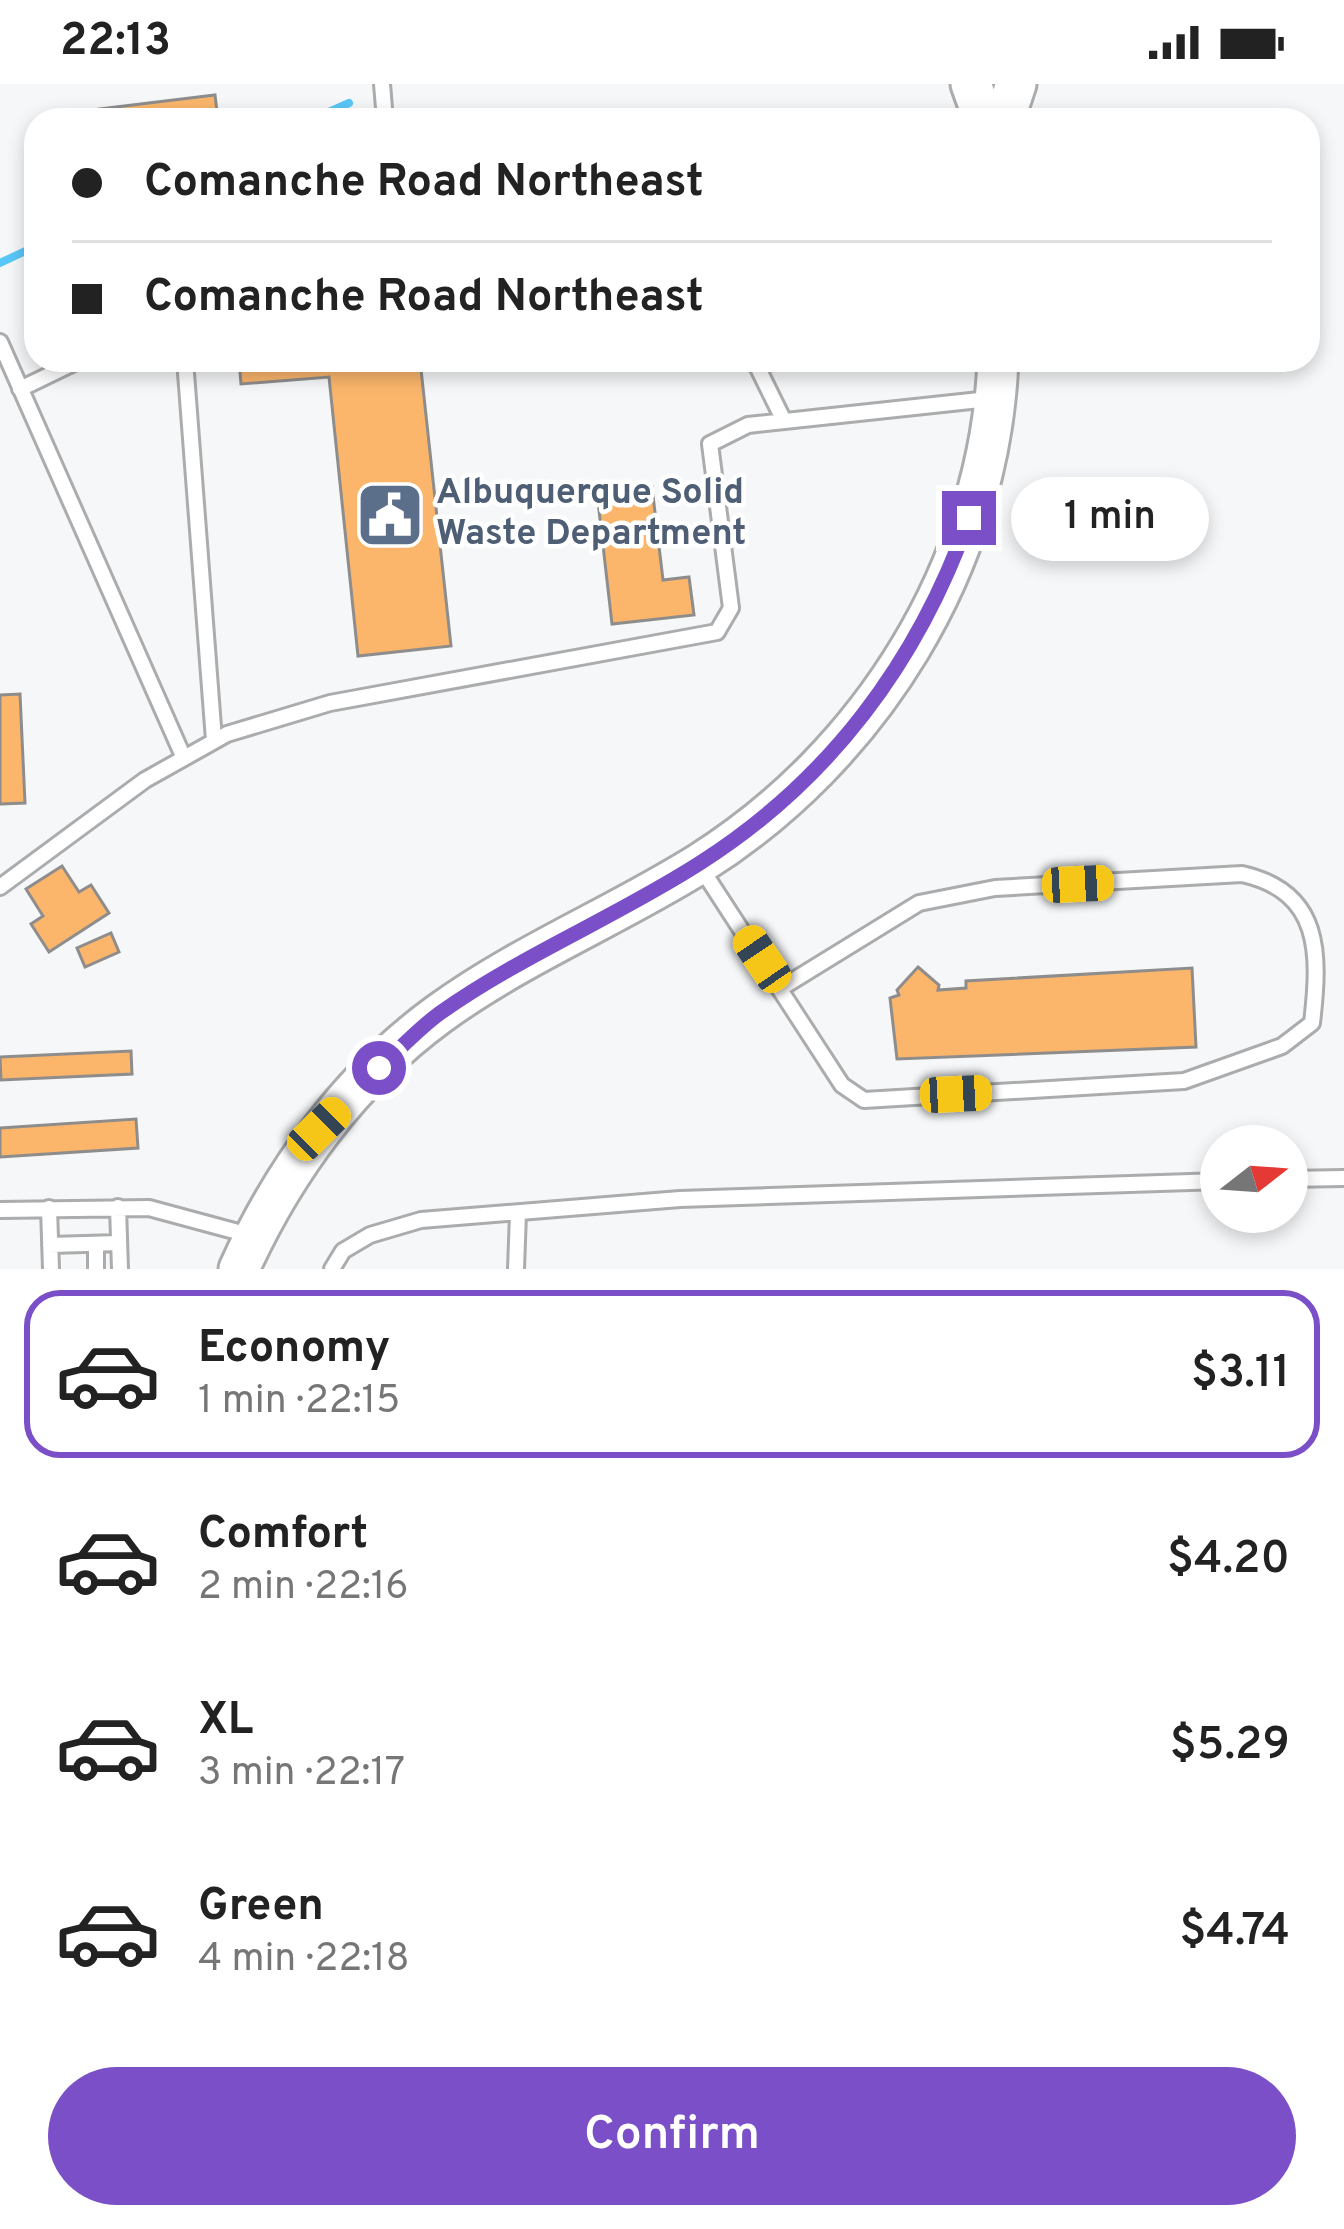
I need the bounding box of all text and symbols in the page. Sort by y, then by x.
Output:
text: 22:13 [60,14,171,71]
text: Comanche Road Northeast [144,155,704,212]
text: Comanche Road Northeast [144,270,704,327]
place label: Albuquerque Solid Waste Department [436,471,746,558]
callout: 1 min [1011,476,1209,560]
public building icon: Albuquerque Solid Waste Department [355,480,425,550]
route end [942,491,996,545]
text: 1 min [1064,494,1156,543]
car [1041,864,1115,904]
car [727,919,797,999]
route start [352,1041,406,1095]
car [919,1074,993,1114]
car [281,1091,357,1167]
north arrow [1200,1125,1308,1233]
map controls [1200,1125,1308,1233]
icon: car [54,1320,162,1428]
text: Economy [198,1321,390,1378]
text: $3.11 [1191,1346,1290,1403]
text: 1 min · 22:15 [198,1378,400,1427]
icon: car [54,1506,162,1614]
text: Comfort [198,1507,368,1564]
text: $4.20 [1167,1532,1290,1589]
text: 2 min · 22:16 [198,1564,409,1613]
icon: car [54,1692,162,1800]
text: XL [198,1693,253,1750]
text: $5.29 [1170,1718,1290,1775]
text: 3 min · 22:17 [198,1750,405,1799]
icon: car [54,1878,162,1986]
text: Green [198,1879,324,1936]
text: $4.74 [1179,1904,1290,1961]
text: 4 min · 22:18 [198,1936,410,1985]
button: Confirm [48,2067,1296,2205]

